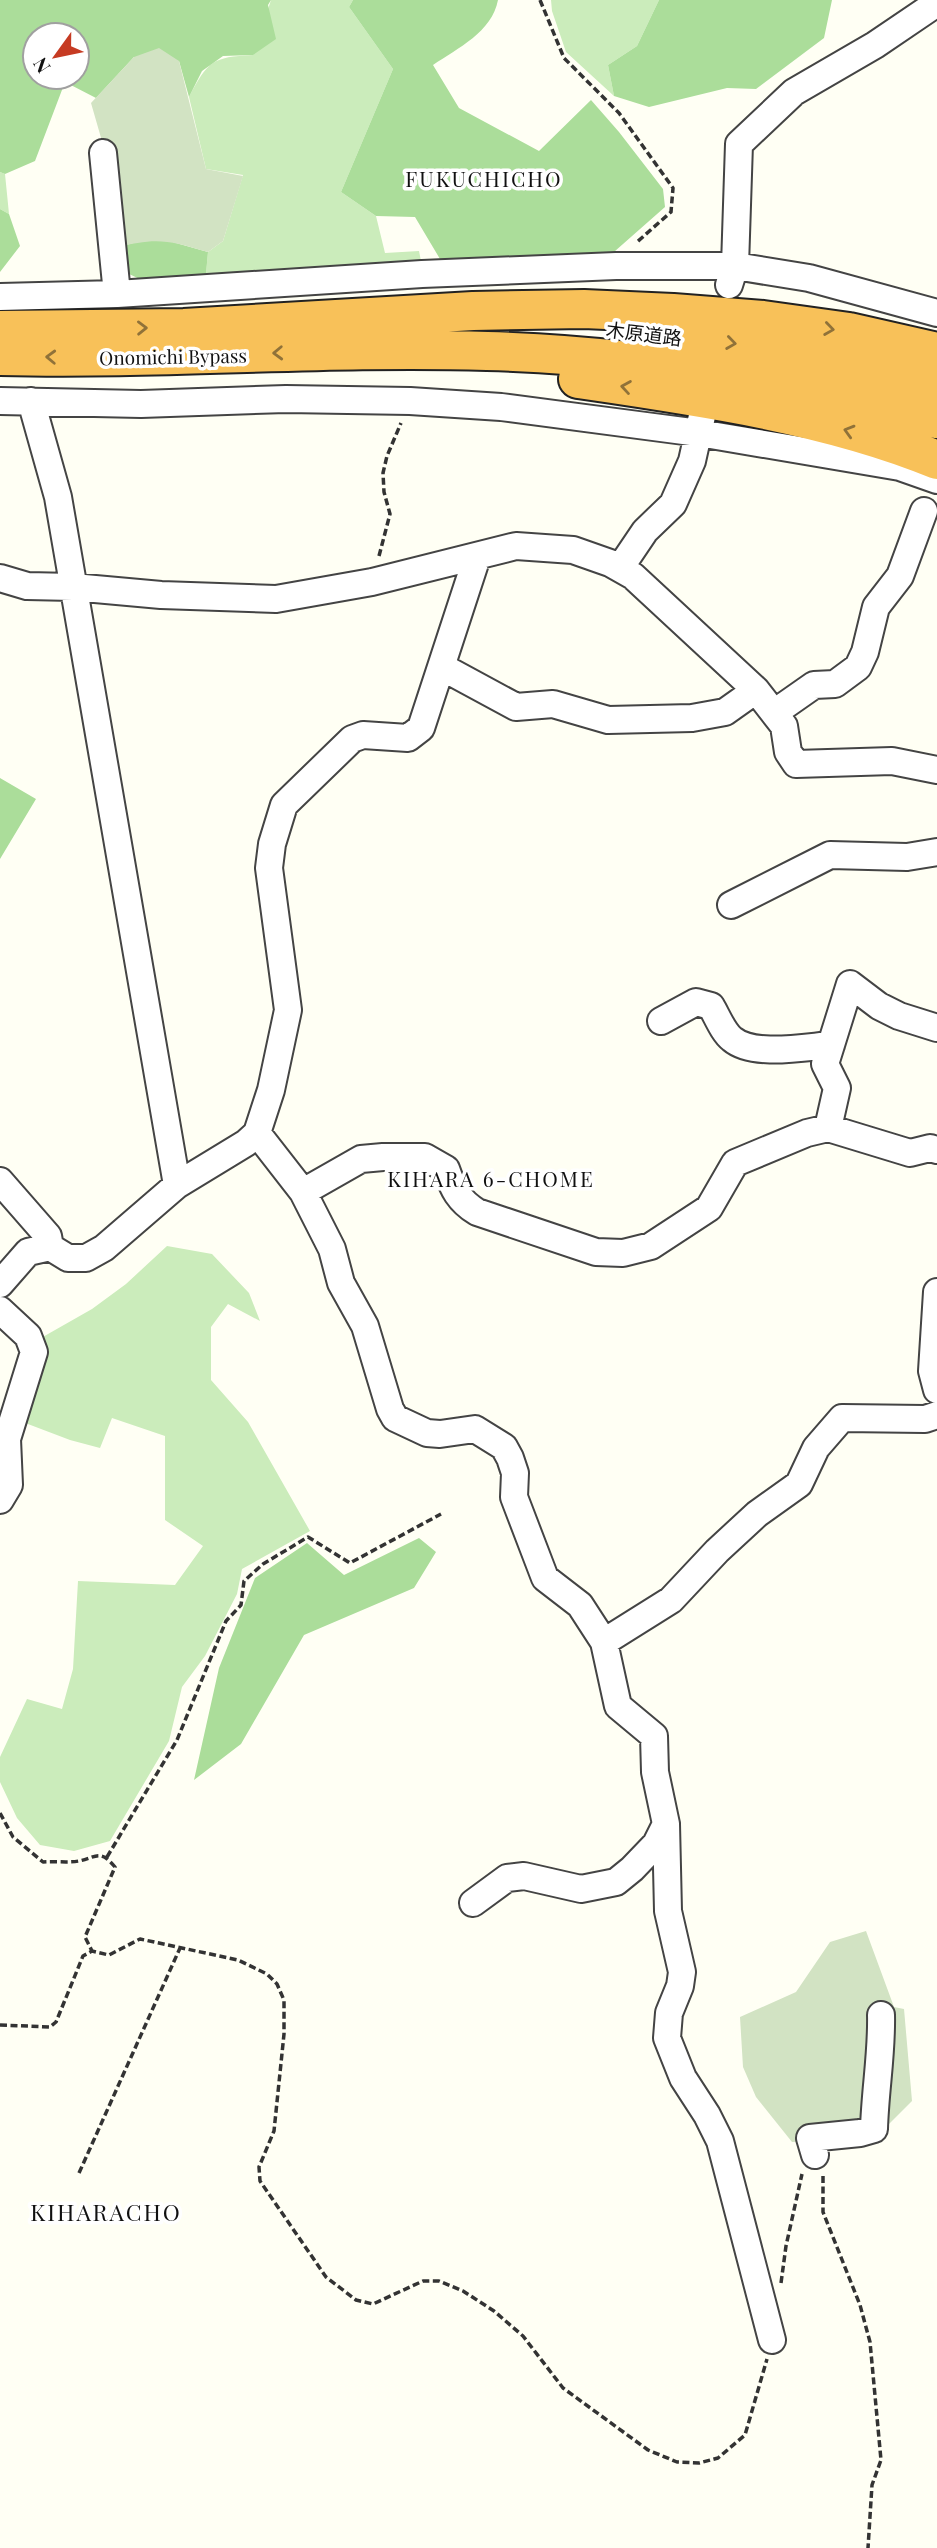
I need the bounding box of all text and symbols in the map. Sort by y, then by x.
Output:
north arrow [21,21,91,91]
text: N [26,53,56,79]
district label: FUKUCHICHO [405,164,563,192]
street label: 木原道路 [605,315,683,351]
one-way arrow [136,321,147,336]
one-way arrow [823,321,835,336]
one-way arrow [725,336,737,351]
street label: Onomichi Bypass [99,342,247,370]
one-way arrow [272,346,283,361]
one-way arrow [45,350,56,365]
one-way arrow [620,380,632,395]
one-way arrow [843,425,855,440]
district label: KIHARA 6-CHOME [387,1164,595,1192]
district label: KIHARACHO [30,2196,182,2227]

